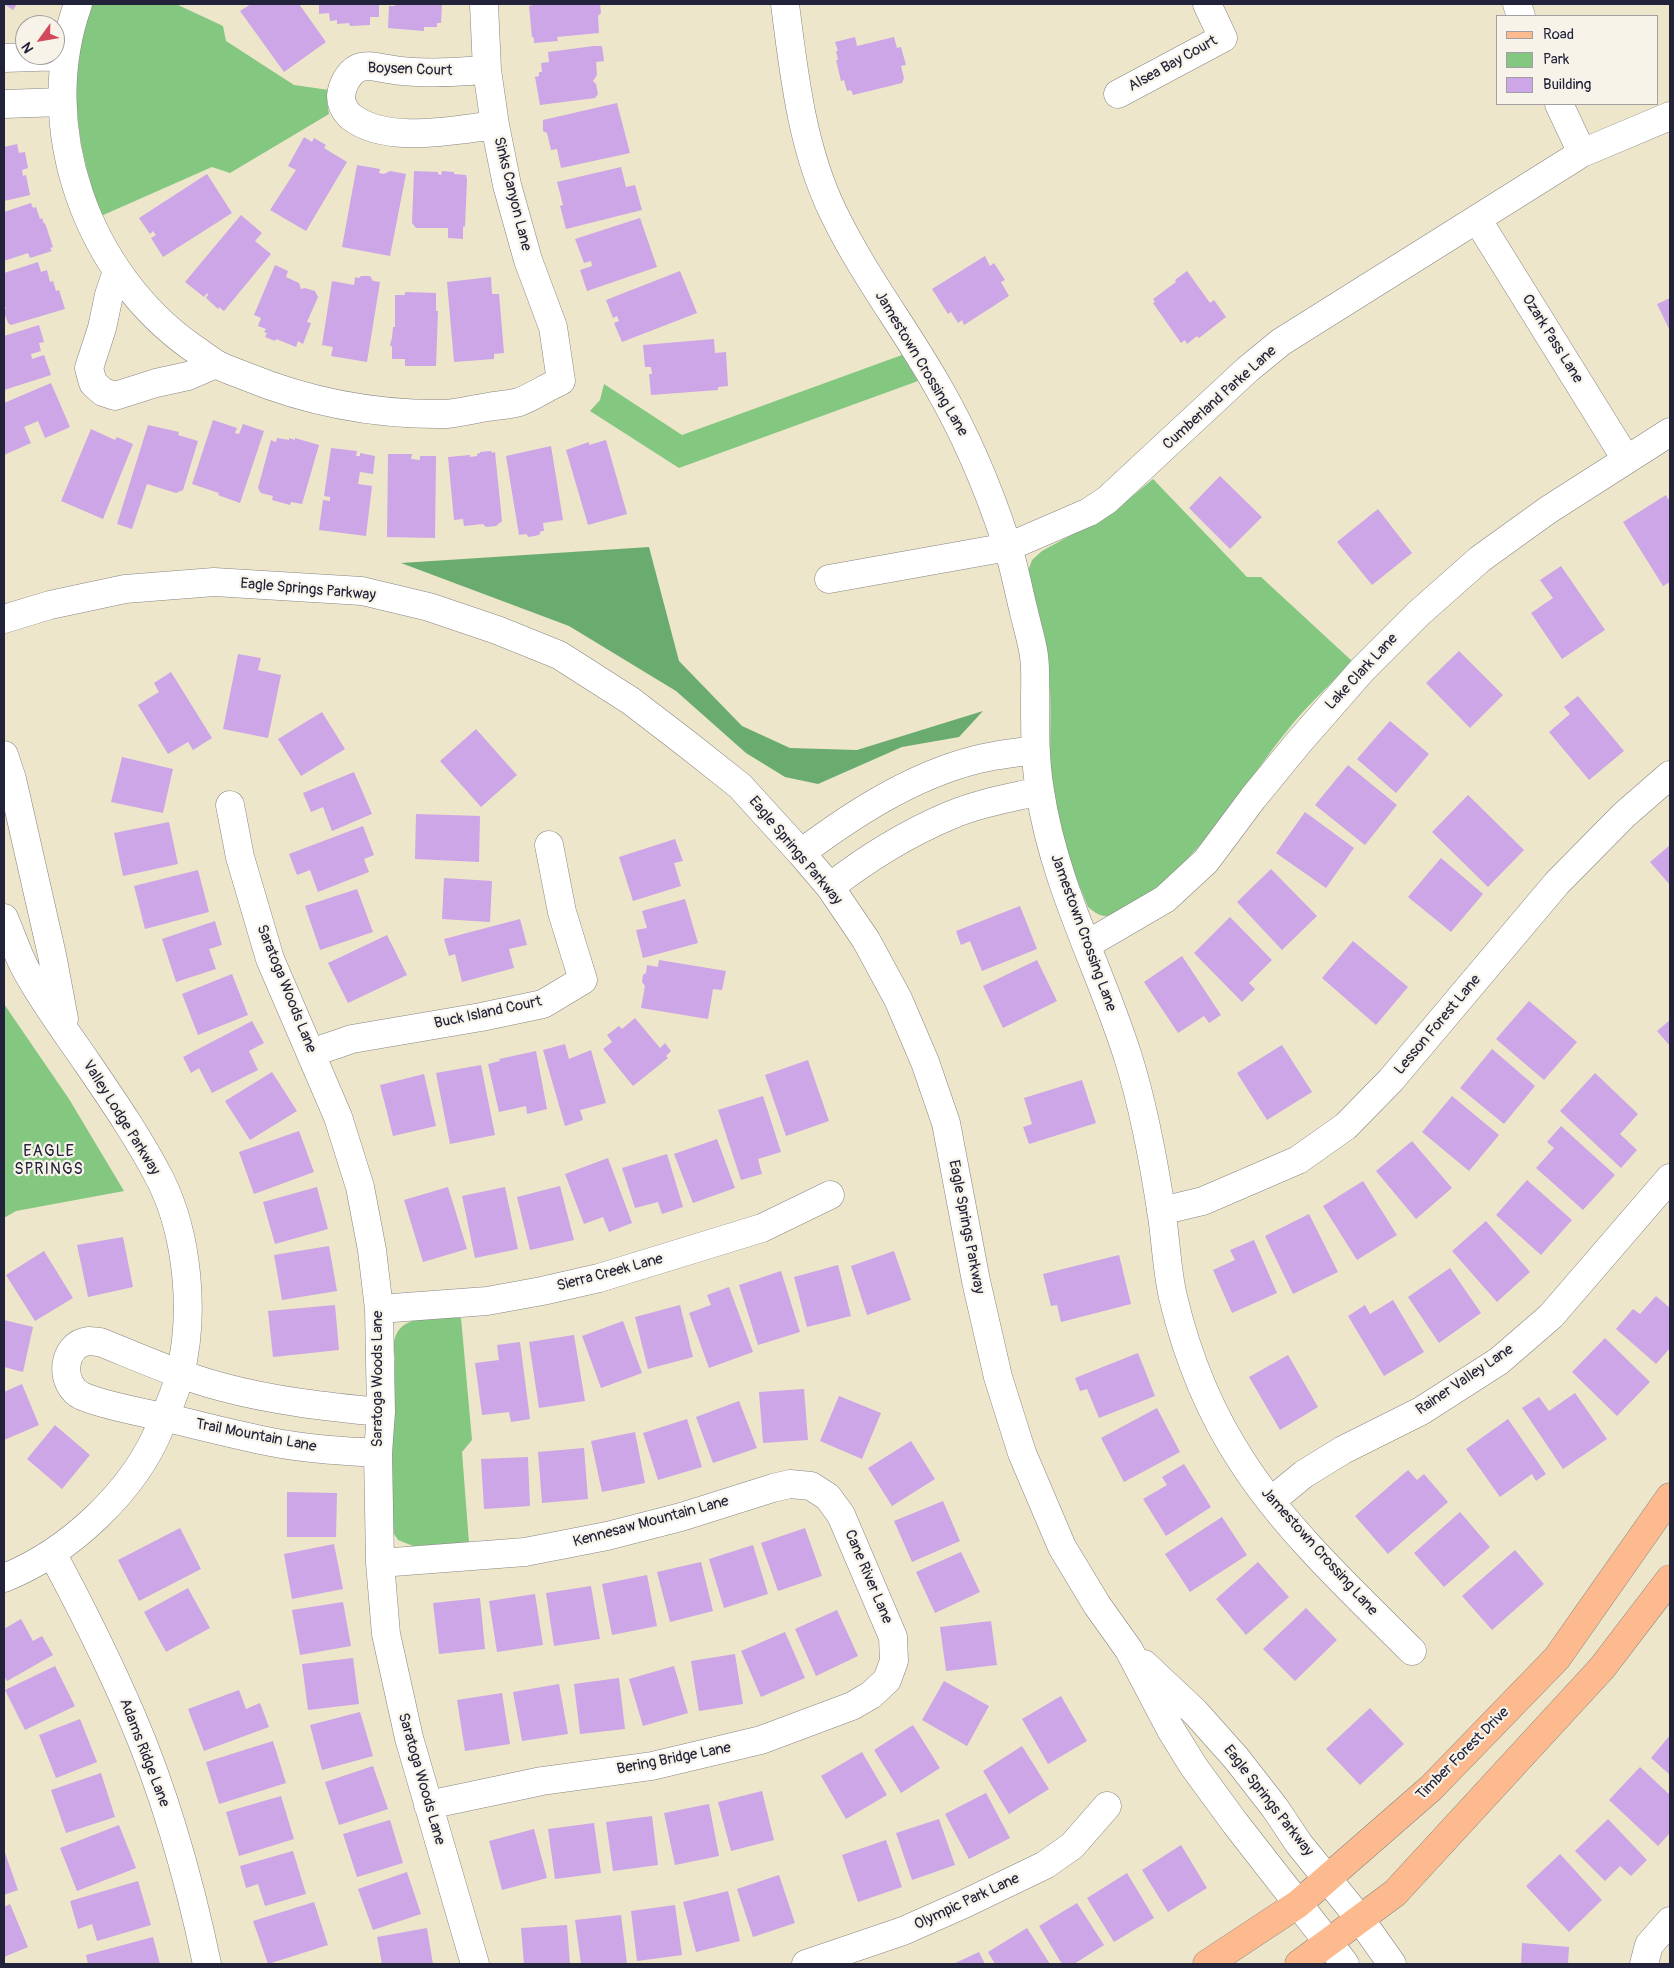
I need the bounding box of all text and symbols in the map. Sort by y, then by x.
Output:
north arrow [15,15,65,65]
legend [1496,15,1659,105]
text: Road [1543,25,1574,44]
street label: Alsea Bay Court [1125,32,1221,96]
text: N [18,39,37,56]
text: Park [1543,50,1569,69]
street label: Boysen Court [367,60,453,80]
text: Building [1543,75,1591,94]
street label: Sinks Canyon Lane [489,135,535,253]
street label: Jamestown Crossing Lane [871,288,971,440]
street label: Ozark Pass Lane [1518,291,1586,387]
street label: Cumberland Parke Lane [1159,342,1281,454]
street label: Eagle Springs Parkway [239,575,377,605]
street label: Lake Clark Lane [1322,630,1402,714]
street label: Eagle Springs Parkway [744,793,846,909]
street label: Jamestown Crossing Lane [1046,852,1120,1014]
street label: Saratoga Woods Lane [252,922,320,1056]
street label: Lesson Forest Lane [1391,971,1485,1079]
street label: Buck Island Court [433,993,543,1033]
street label: Valley Lodge Parkway [78,1057,164,1179]
district label: EAGLE SPRINGS [13,1142,85,1180]
street label: Eagle Springs Parkway [944,1159,988,1295]
street label: Sierra Creek Lane [555,1250,665,1296]
street label: Saratoga Woods Lane [369,1311,387,1447]
street label: Rainer Valley Lane [1413,1341,1517,1419]
street label: Trail Mountain Lane [194,1415,318,1457]
street label: Jamestown Crossing Lane [1257,1484,1381,1620]
street label: Kennesaw Mountain Lane [571,1493,731,1551]
street label: Cane River Lane [840,1527,896,1627]
street label: Adams Ridge Lane [115,1696,173,1810]
street label: Timber Forest Drive [1413,1704,1513,1804]
street label: Saratoga Woods Lane [394,1711,448,1847]
street label: Bering Bridge Lane [615,1739,733,1779]
street label: Eagle Springs Parkway [1219,1742,1317,1860]
street label: Olympic Park Lane [912,1870,1022,1934]

